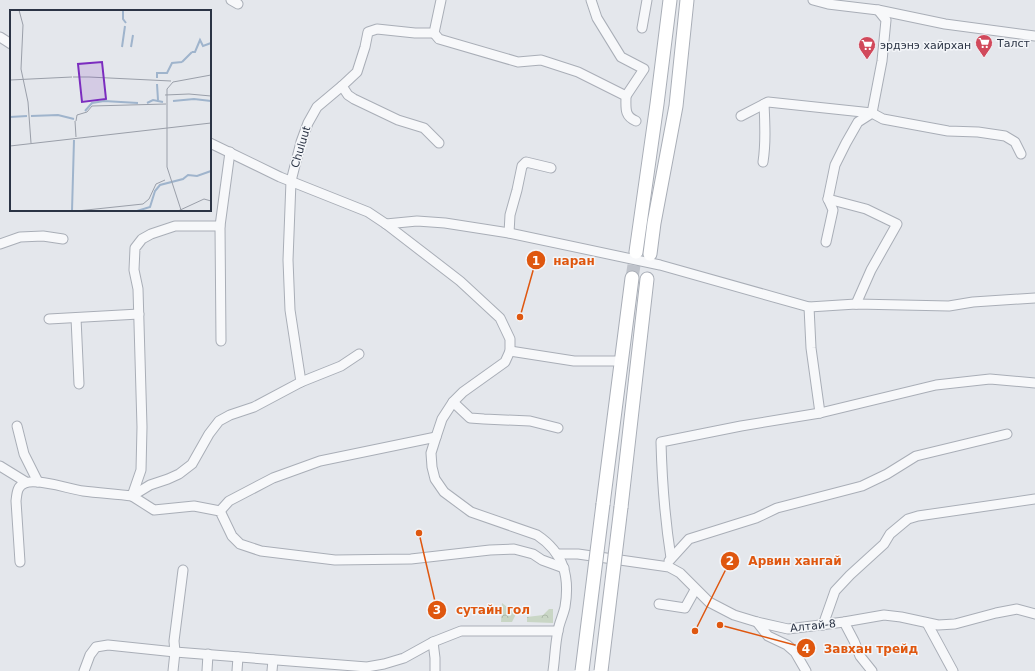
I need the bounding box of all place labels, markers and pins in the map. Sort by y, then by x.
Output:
supermarket icon: Талст [974,33,994,58]
supermarket icon: эрдэнэ хайрхан [857,35,877,60]
place label: Талст [996,37,1031,50]
place label: эрдэнэ хайрхан [880,39,971,52]
callout: наран [526,248,603,272]
callout: Арвин хангай [720,549,849,573]
callout: сутайн гол [427,598,538,622]
callout: Завхан трейд [796,636,926,660]

